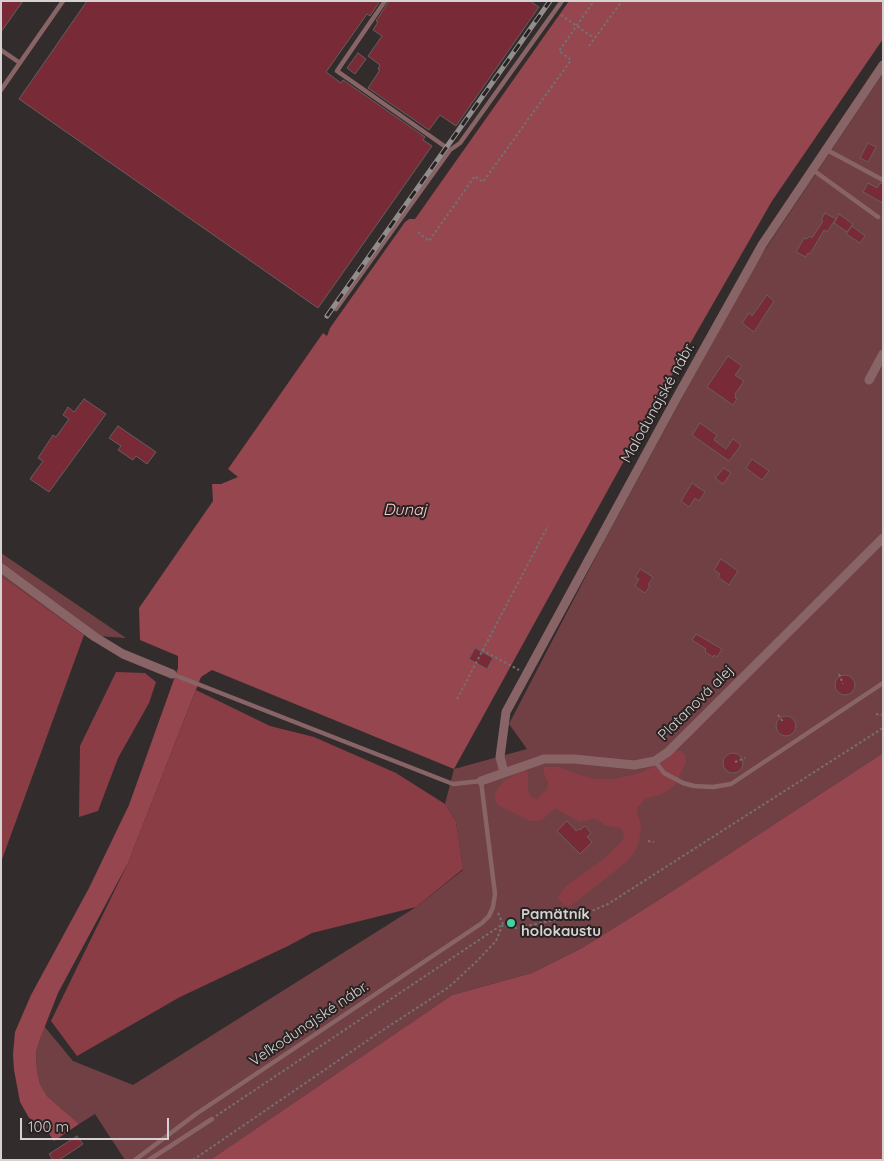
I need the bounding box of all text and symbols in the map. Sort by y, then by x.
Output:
street label: Malodunajské nábr. [618,340,698,466]
water label: Dunaj [383,500,427,520]
street label: Platanová alej [655,662,737,744]
place label: Pamätník holokaustu [521,905,601,940]
marker: Pamätník holokaustu [505,917,517,929]
street label: Veľkodunajské nábr. [246,978,372,1070]
scale bar [22,1108,171,1140]
text: 100 m [28,1117,69,1136]

